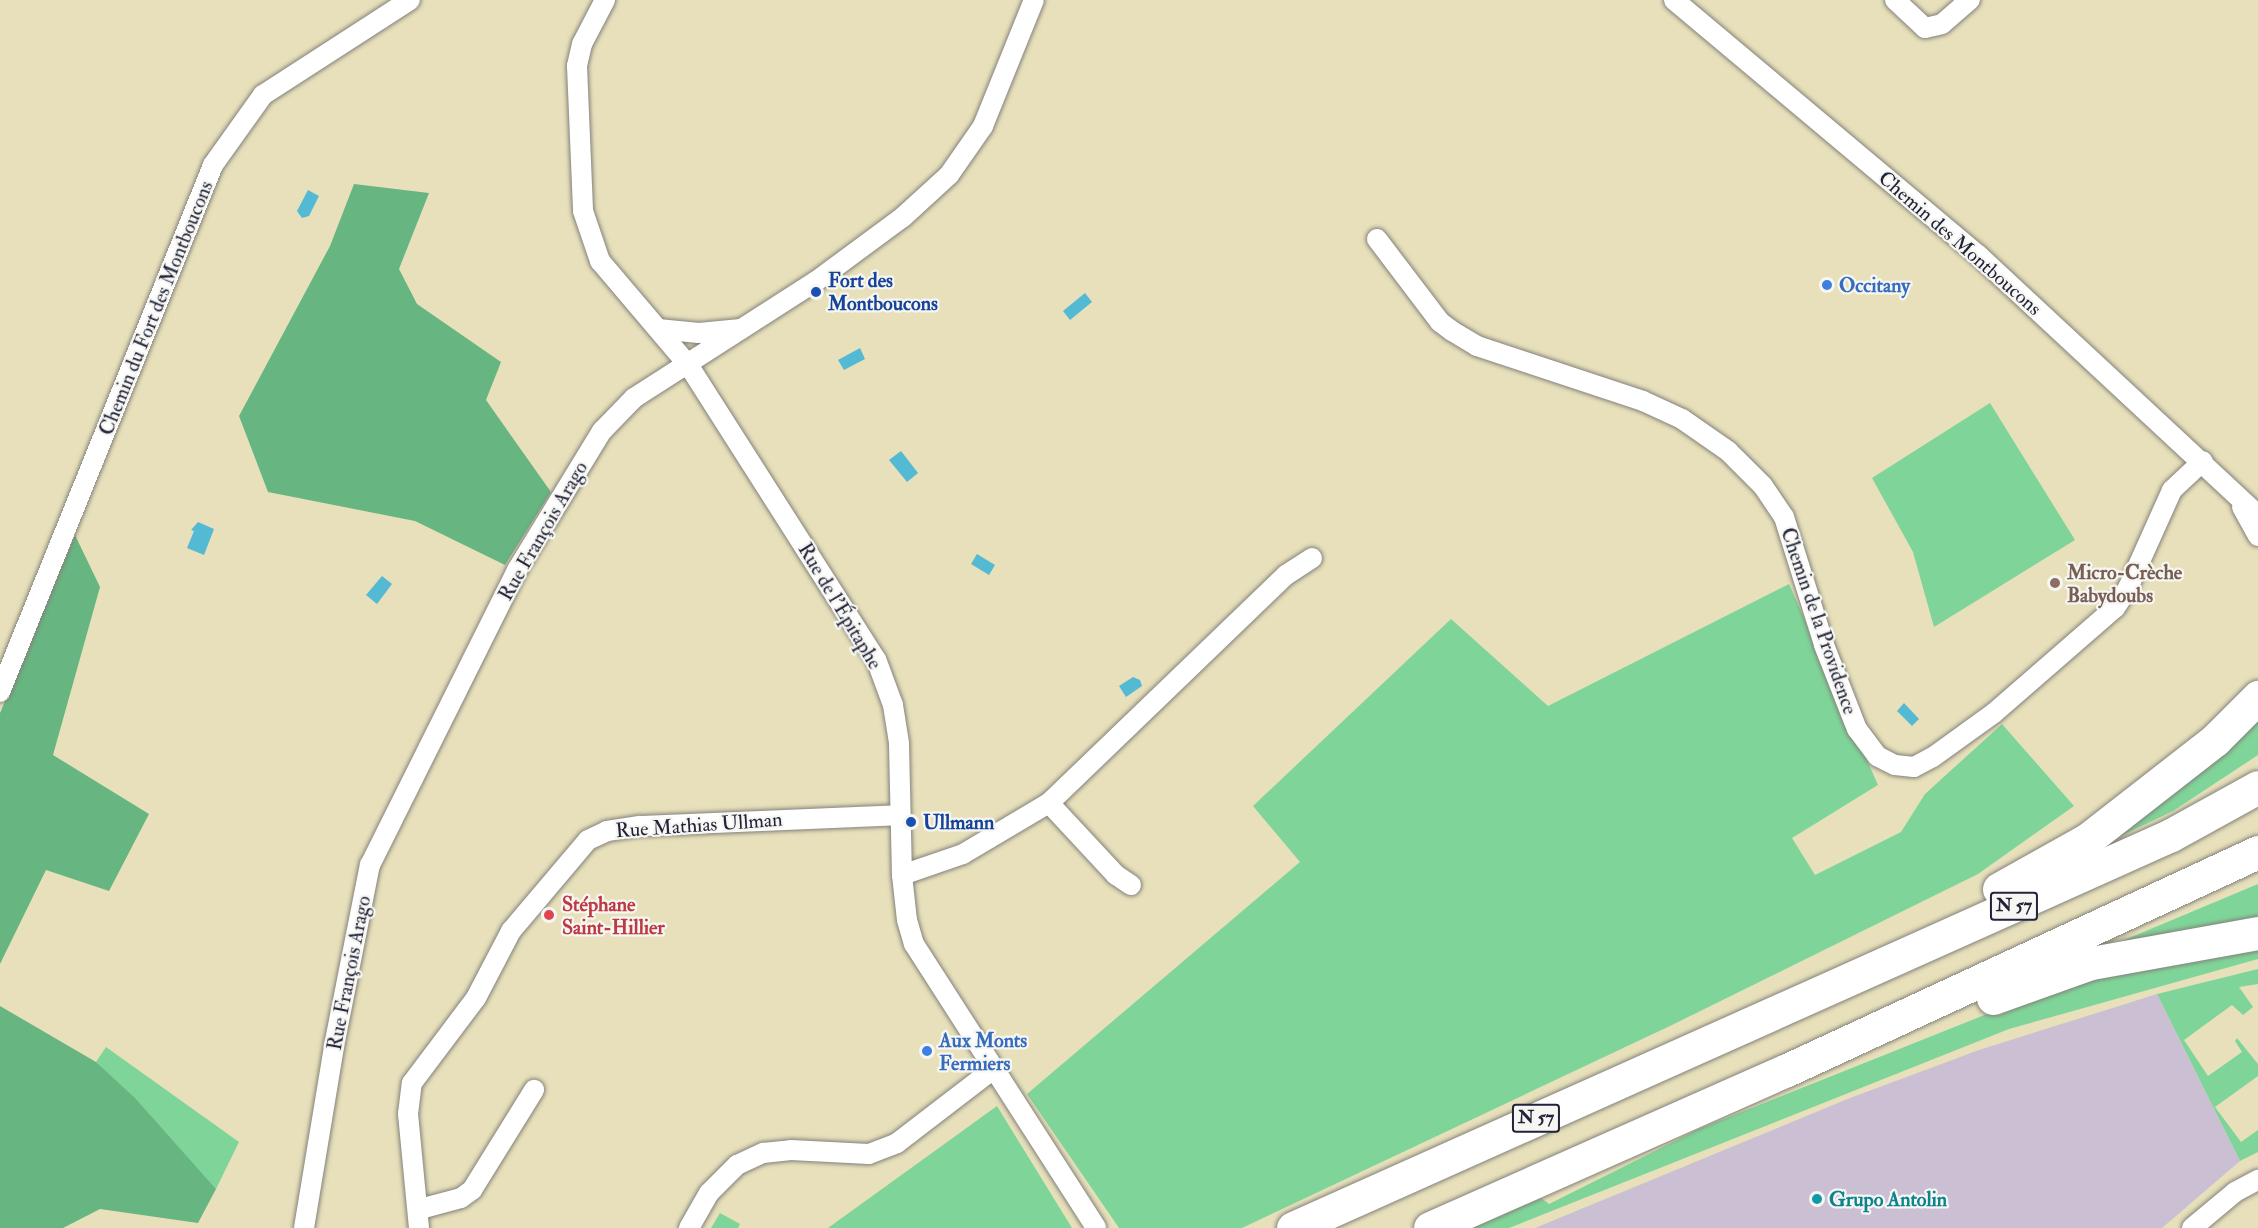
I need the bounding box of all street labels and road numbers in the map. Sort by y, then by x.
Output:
street label: Chemin des Montboucons [1874,166,2046,320]
street label: Chemin du Fort des Montboucons [94,177,218,439]
street label: Rue François Arago [493,457,593,605]
street label: Chemin de la Providence [1776,524,1862,718]
street label: Rue de l'Épitaphe [793,539,887,673]
street label: Rue Mathias Ullman [615,807,783,843]
road number: N 57 [1988,891,2040,921]
street label: Rue François Arago [322,894,376,1052]
road number: N 57 [1510,1103,1562,1133]

